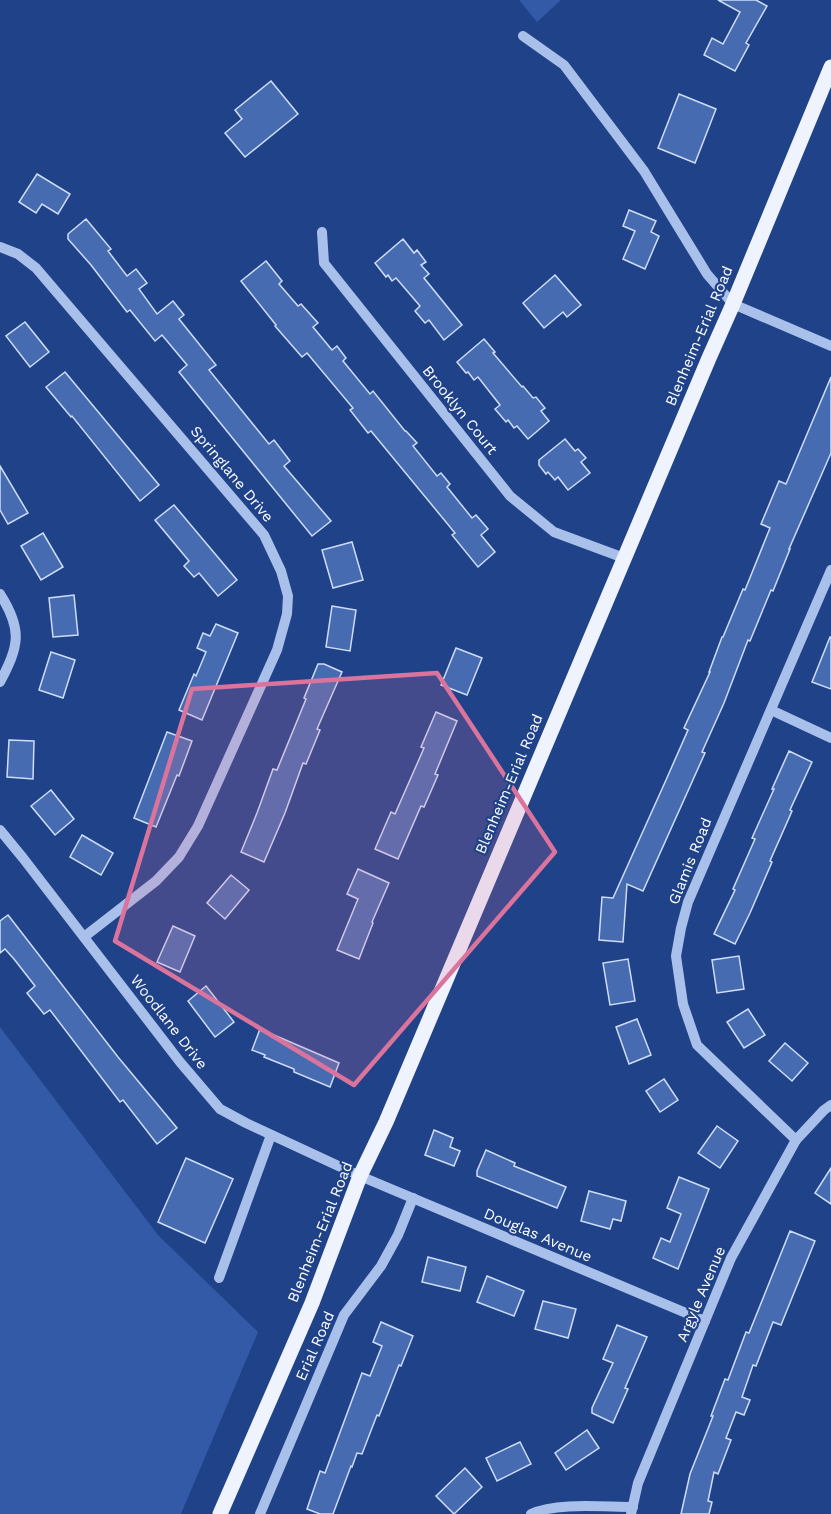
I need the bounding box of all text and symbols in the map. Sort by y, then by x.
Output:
street label: Blenheim-Erial Road [661,263,737,409]
street label: Brooklyn Court [419,362,502,459]
street label: Springlane Drive [187,422,277,526]
street label: Blenheim-Erial Road [471,711,547,857]
street label: Glamis Road [664,815,716,907]
street label: Woodlane Drive [127,971,211,1073]
street label: Blenheim-Erial Road [284,1159,356,1305]
street label: Douglas Avenue [481,1204,595,1266]
street label: Argyle Avenue [673,1243,729,1345]
street label: Erial Road [292,1309,338,1383]

